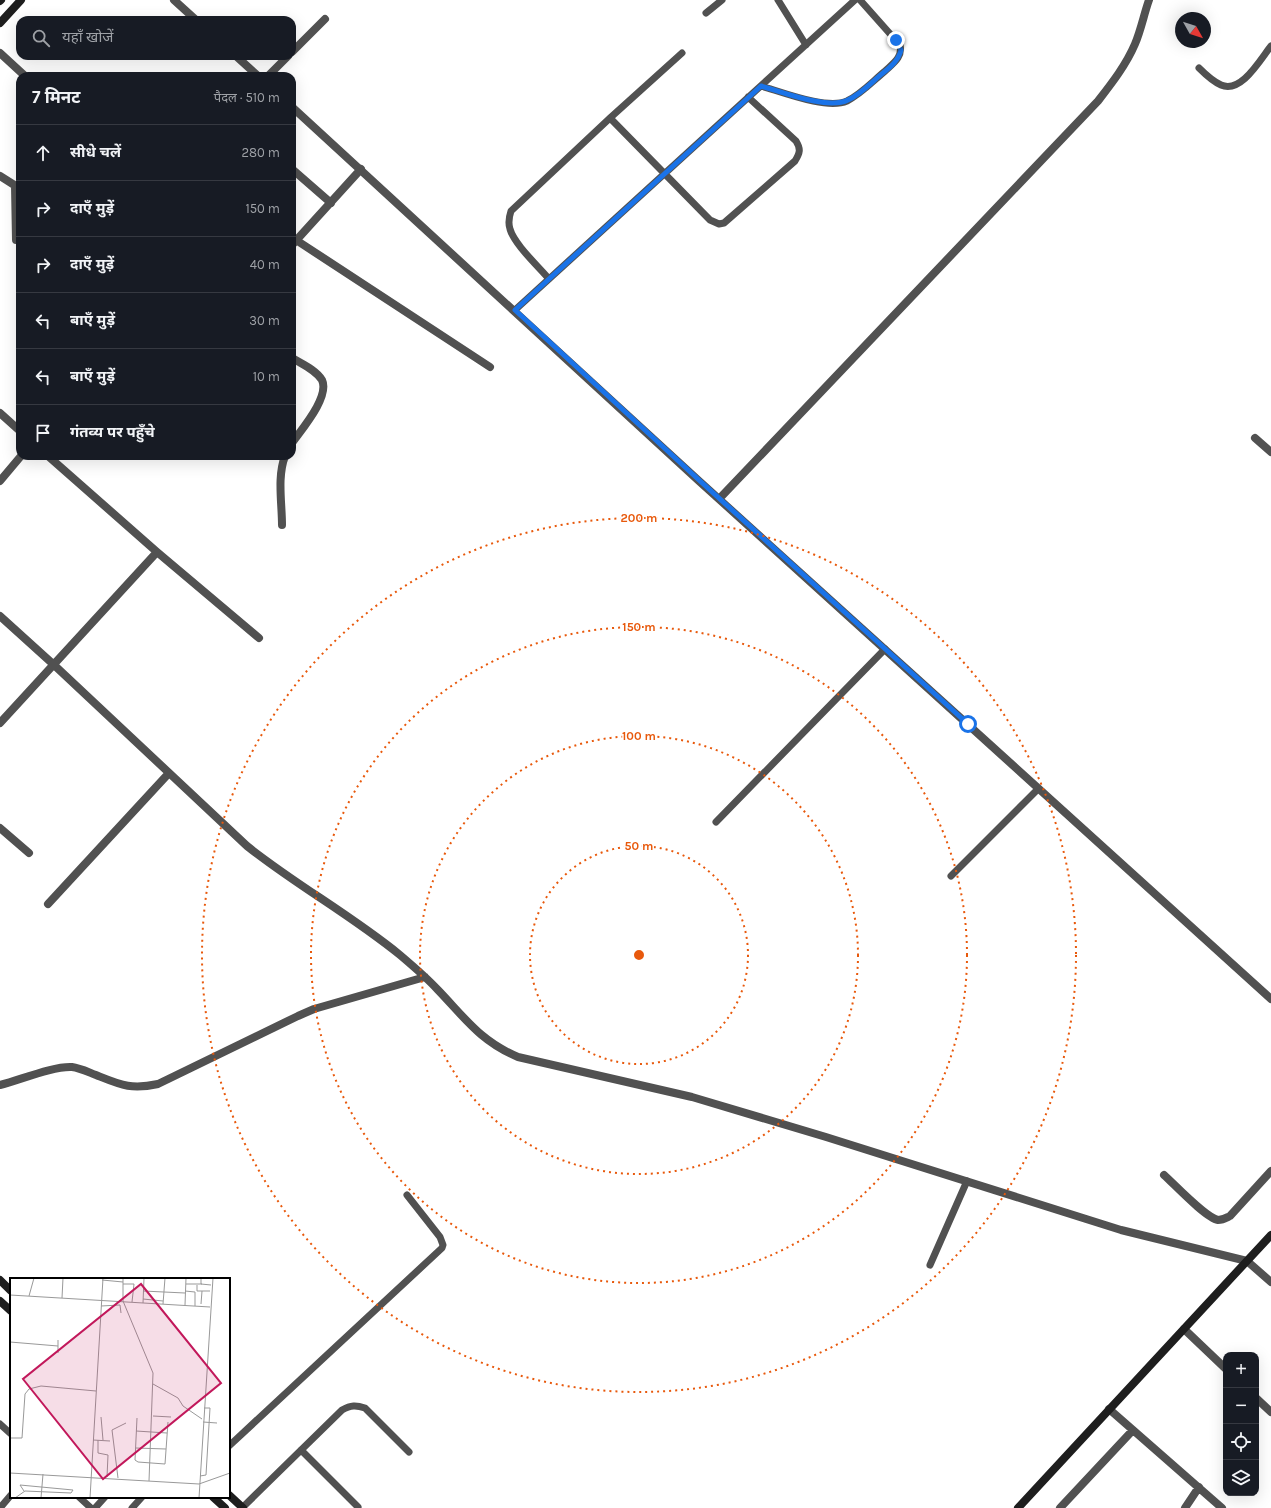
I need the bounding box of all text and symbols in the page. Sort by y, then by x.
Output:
north arrow [1175,12,1211,48]
search box [16,16,296,60]
icon: search [30,27,52,49]
text: यहाँ खोजें [62,28,113,46]
route end [887,31,905,49]
text: 7 मिनट [32,87,80,107]
text: पैदल · 510 m [214,90,280,105]
icon: ahead [32,142,54,164]
text: सीधे चलें [70,143,121,161]
text: 280 m [242,145,280,160]
icon: right [32,198,54,220]
text: दाएँ मुड़ें [70,199,114,217]
text: 150 m [245,201,280,216]
icon: right [32,254,54,276]
text: दाएँ मुड़ें [70,255,114,273]
text: 40 m [250,257,280,272]
icon: left [32,310,54,332]
text: बाएँ मुड़ें [70,311,115,329]
text: 30 m [249,313,280,328]
icon: left [32,366,54,388]
text: बाएँ मुड़ें [70,367,115,385]
text: 10 m [253,369,280,384]
icon: arrive [32,422,54,444]
text: गंतव्य पर पहुँचे [70,423,155,441]
text: 200 m [621,511,657,525]
text: 150 m [622,620,656,634]
route start [959,715,977,733]
text: 100 m [622,729,656,743]
text: 50 m [625,839,654,853]
centre of rings [632,948,646,962]
inset map [10,1278,230,1498]
map controls [1223,1352,1259,1496]
button: + [1223,1352,1259,1388]
button: − [1223,1388,1259,1424]
button: locate [1223,1424,1259,1460]
button: layers [1223,1460,1259,1496]

